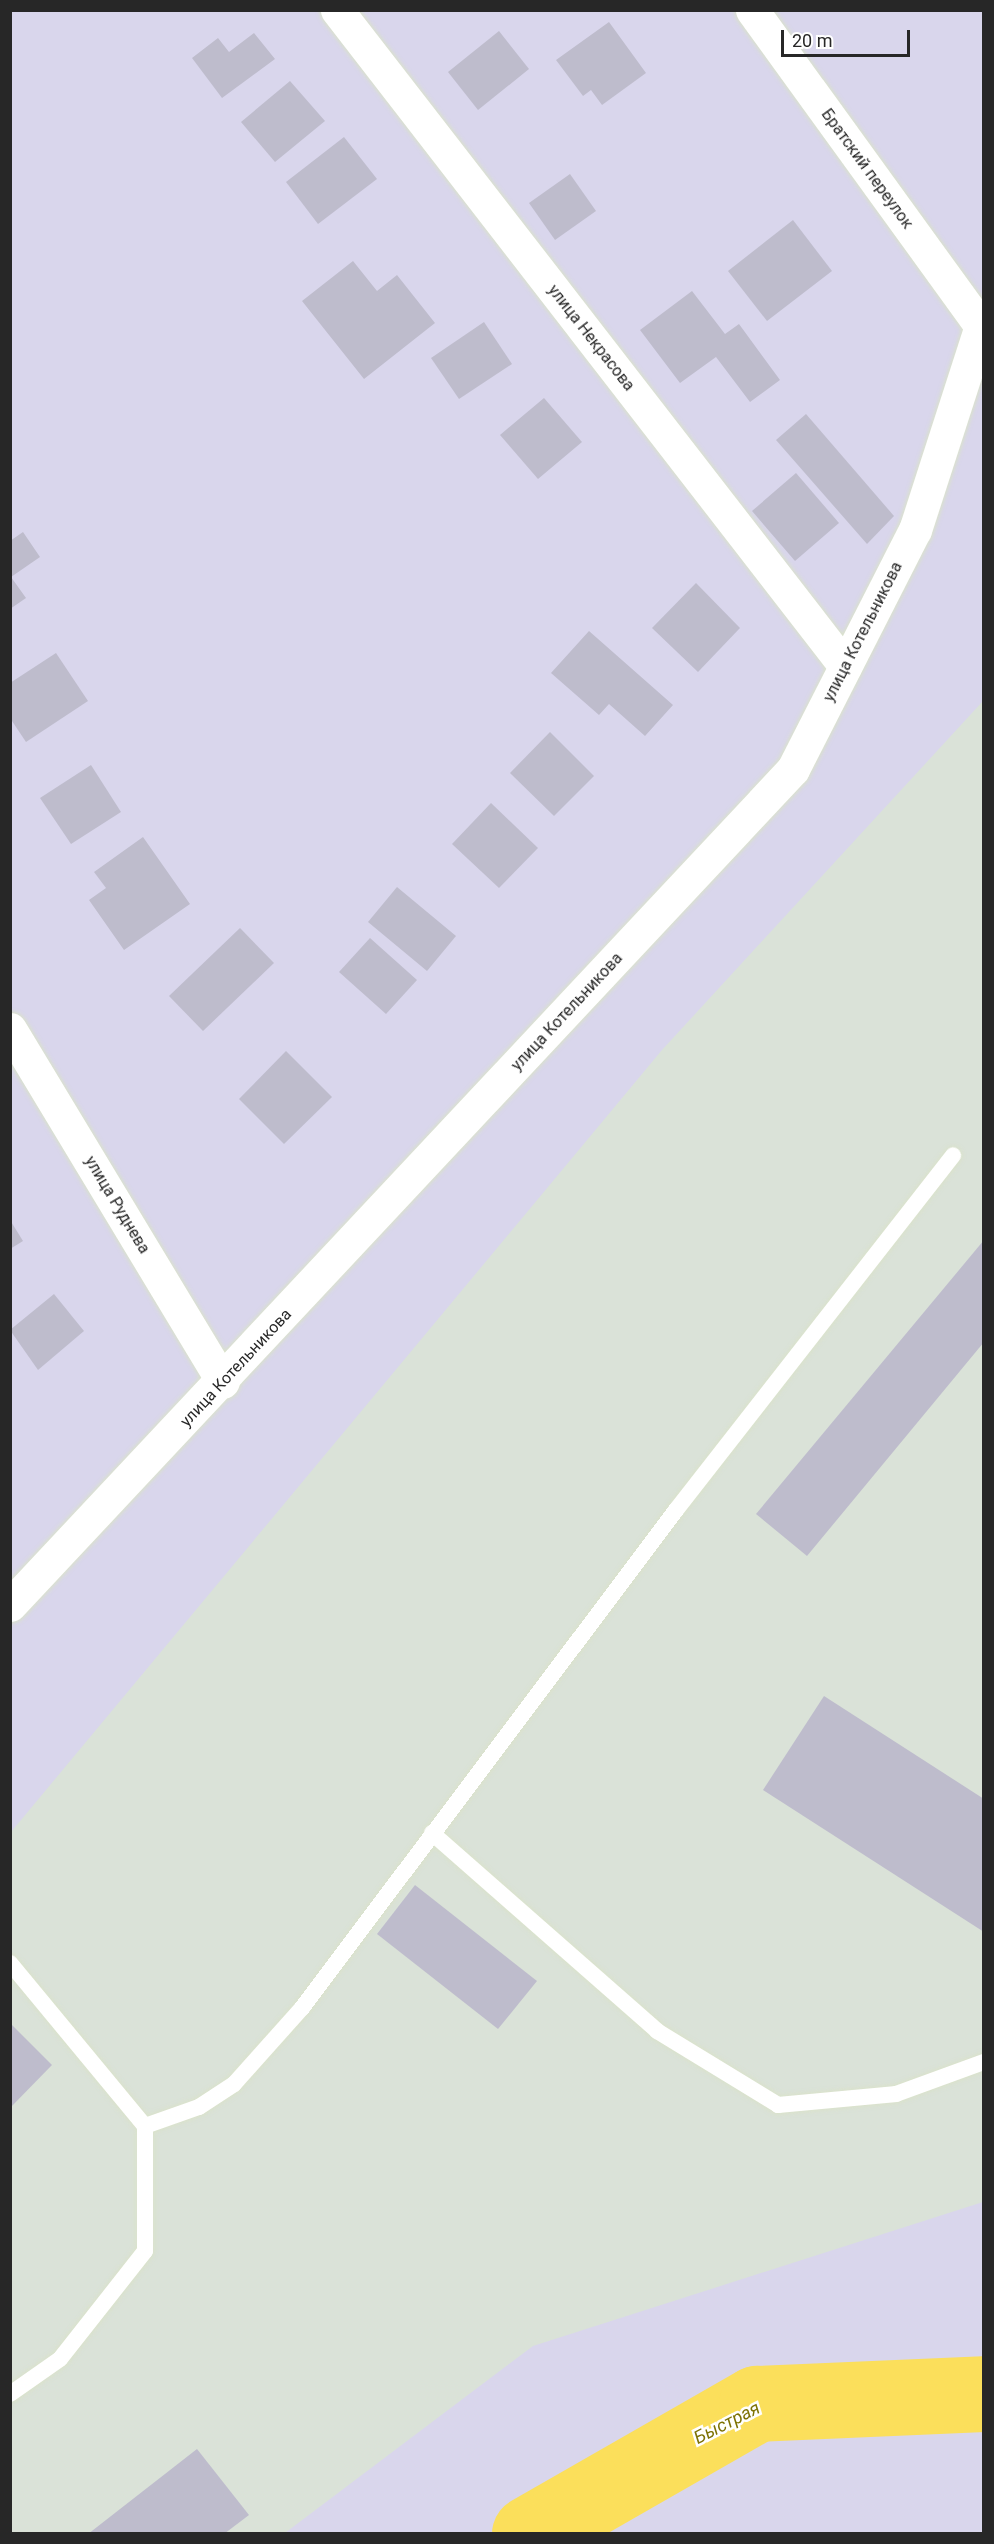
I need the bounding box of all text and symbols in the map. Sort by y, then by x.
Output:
scale bar [784,18,913,56]
text: 20 m [792,30,832,51]
street label: Братский переулок [817,105,917,233]
street label: улица Некрасова [544,281,638,395]
street label: улица Котельникова [819,559,907,705]
street label: улица Котельникова [507,949,627,1075]
street label: улица Руднева [80,1153,154,1257]
street label: улица Котельникова [176,1305,296,1431]
water label: Быстрая [690,2397,764,2449]

